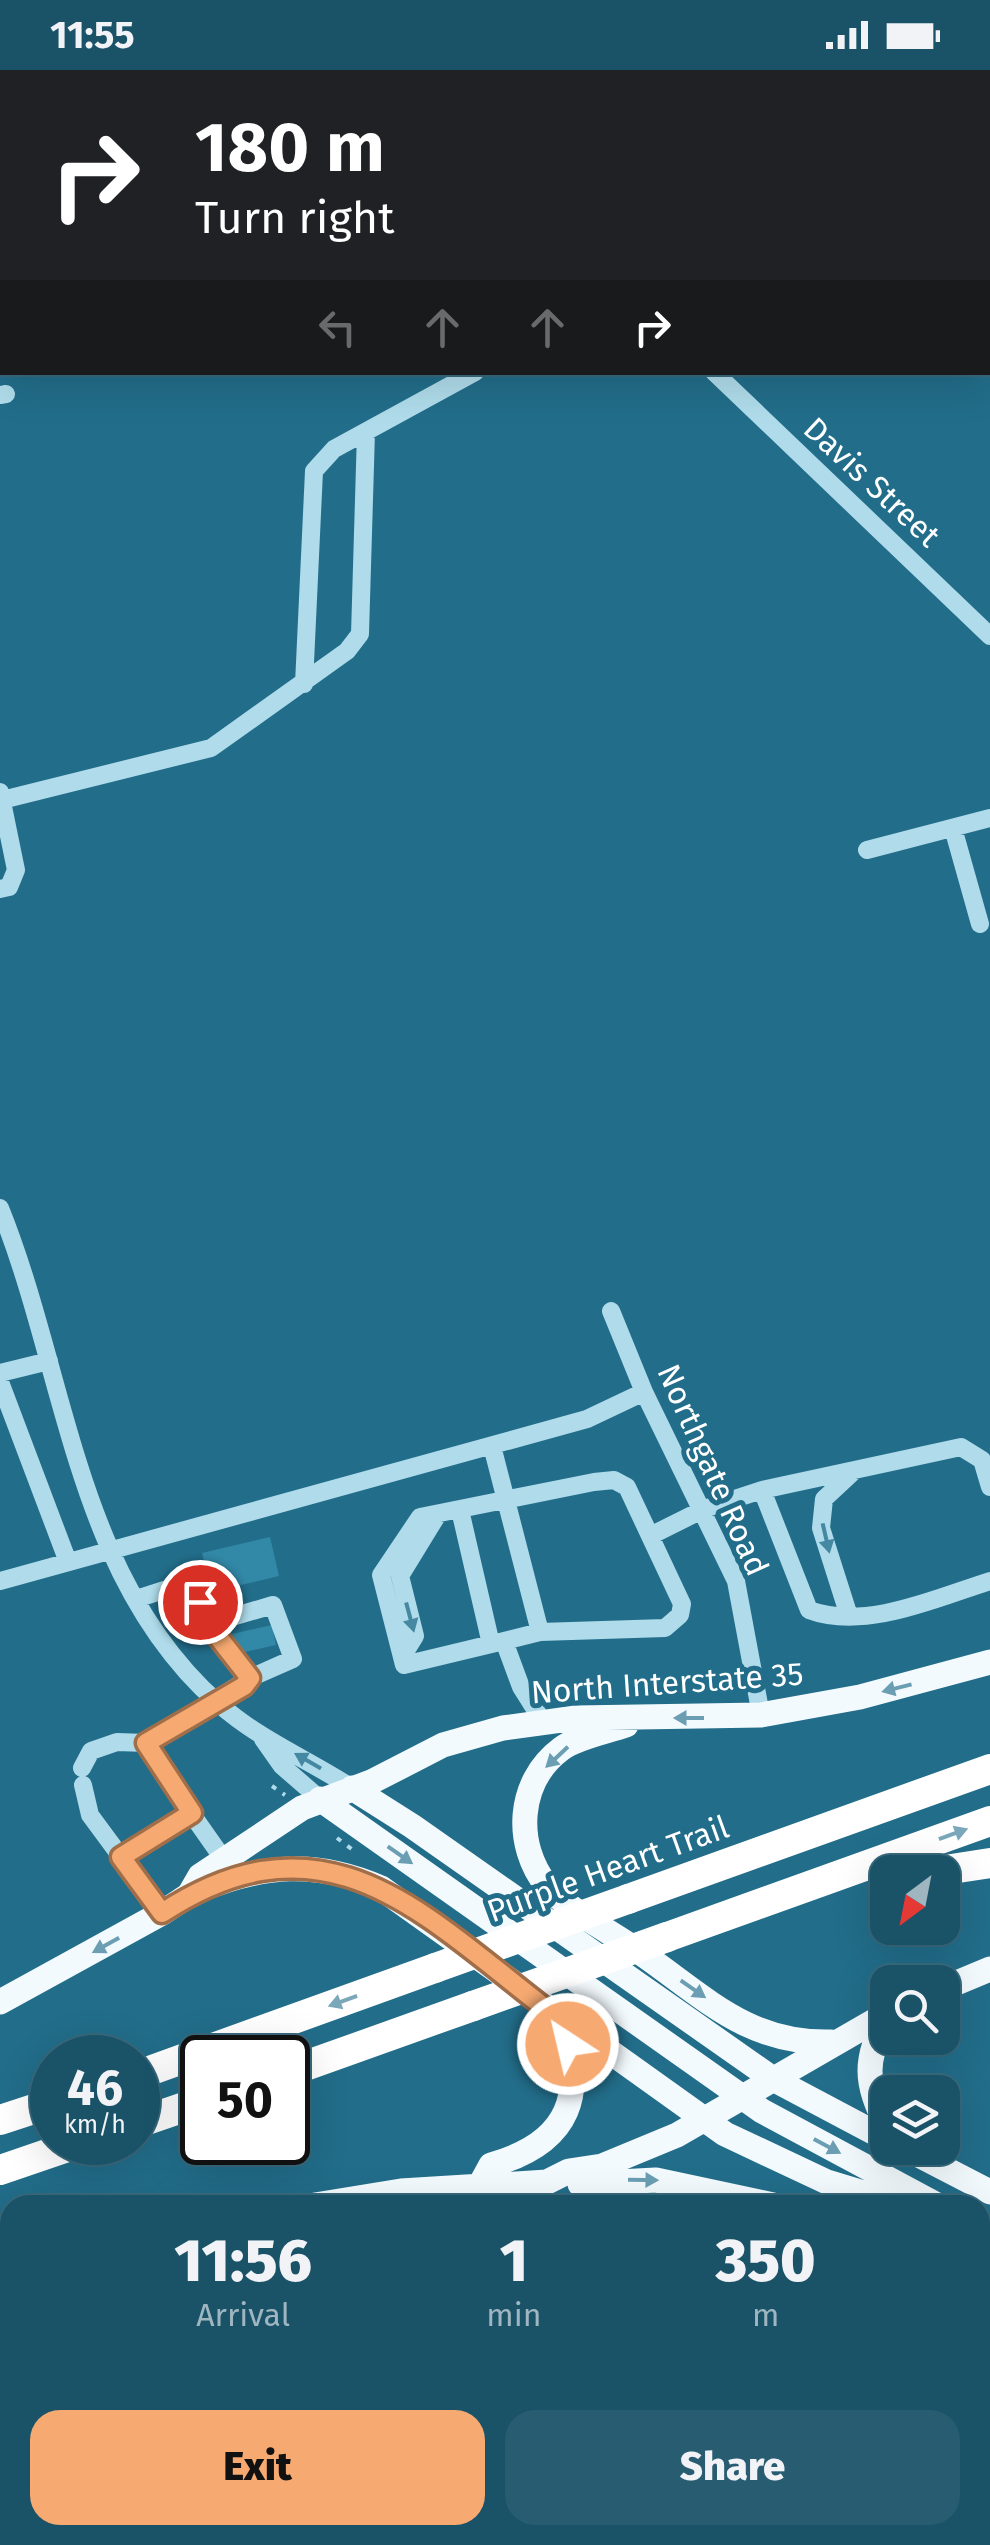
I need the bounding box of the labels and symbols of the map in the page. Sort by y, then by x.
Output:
street label: Davis Street [796,409,948,555]
street label: Northgate Road [649,1358,777,1582]
one-way arrow [819,1523,834,1554]
pin [158,1560,243,1645]
one-way arrow [403,1602,419,1633]
street label: North Interstate 35 [530,1655,804,1711]
one-way arrow [881,1681,912,1696]
one-way arrow [672,1710,704,1726]
one-way arrow [545,1745,569,1768]
one-way arrow [294,1753,322,1771]
street label: Purple Heart Trail [482,1808,734,1930]
one-way arrow [939,1826,969,1841]
one-way arrow [386,1845,413,1864]
north arrow [870,1855,960,1945]
one-way arrow [92,1936,120,1954]
one-way arrow [680,1979,707,1998]
position arrow [516,1992,620,2096]
one-way arrow [328,1994,358,2009]
speed limit sign: 50 [180,2035,310,2165]
one-way arrow [813,2137,842,2154]
one-way arrow [627,2172,659,2188]

